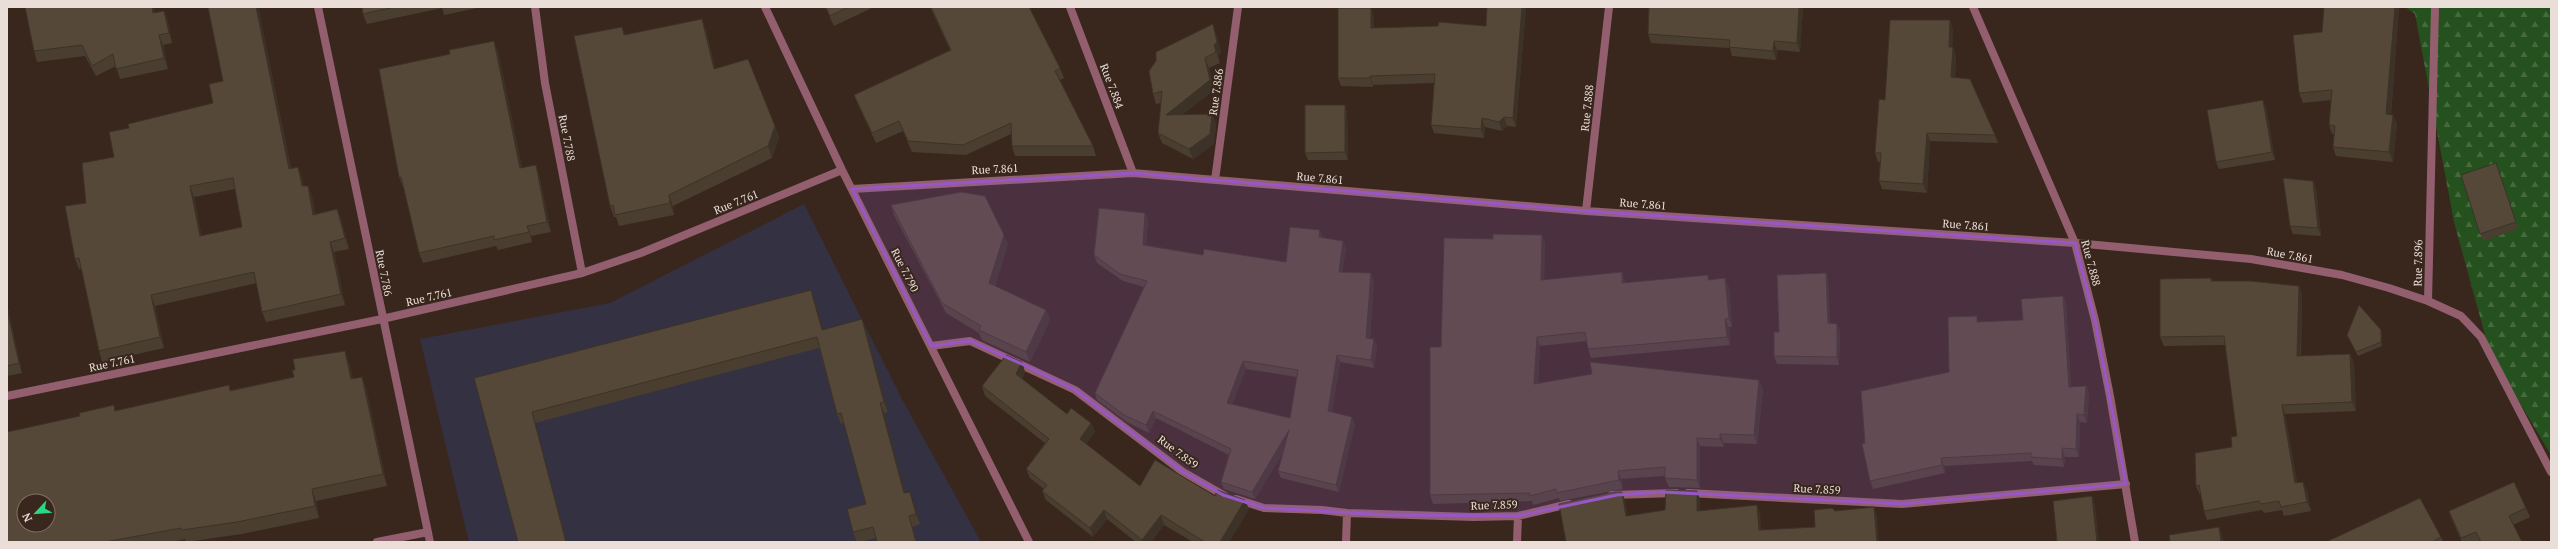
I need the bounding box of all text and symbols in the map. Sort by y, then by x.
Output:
street label: Rue 7.884 [1097,62,1127,111]
street label: Rue 7.886 [1206,68,1226,116]
street label: Rue 7.888 [1578,84,1596,132]
street label: Rue 7.788 [556,114,578,163]
street label: Rue 7.861 [971,161,1019,177]
street label: Rue 7.861 [1296,169,1344,187]
street label: Rue 7.761 [712,187,760,217]
street label: Rue 7.861 [1619,195,1667,213]
street label: Rue 7.861 [1942,216,1990,234]
street label: Rue 7.888 [2078,239,2104,288]
street label: Rue 7.896 [2411,239,2425,287]
street label: Rue 7.861 [2266,244,2314,266]
street label: Rue 7.790 [888,246,922,294]
street label: Rue 7.786 [373,249,395,298]
street label: Rue 7.761 [405,285,453,309]
street label: Rue 7.761 [88,351,136,375]
street label: Rue 7.859 [1155,432,1201,472]
street label: Rue 7.859 [1793,481,1841,497]
north arrow [16,493,56,533]
street label: Rue 7.859 [1470,497,1518,513]
text: N [19,510,35,524]

